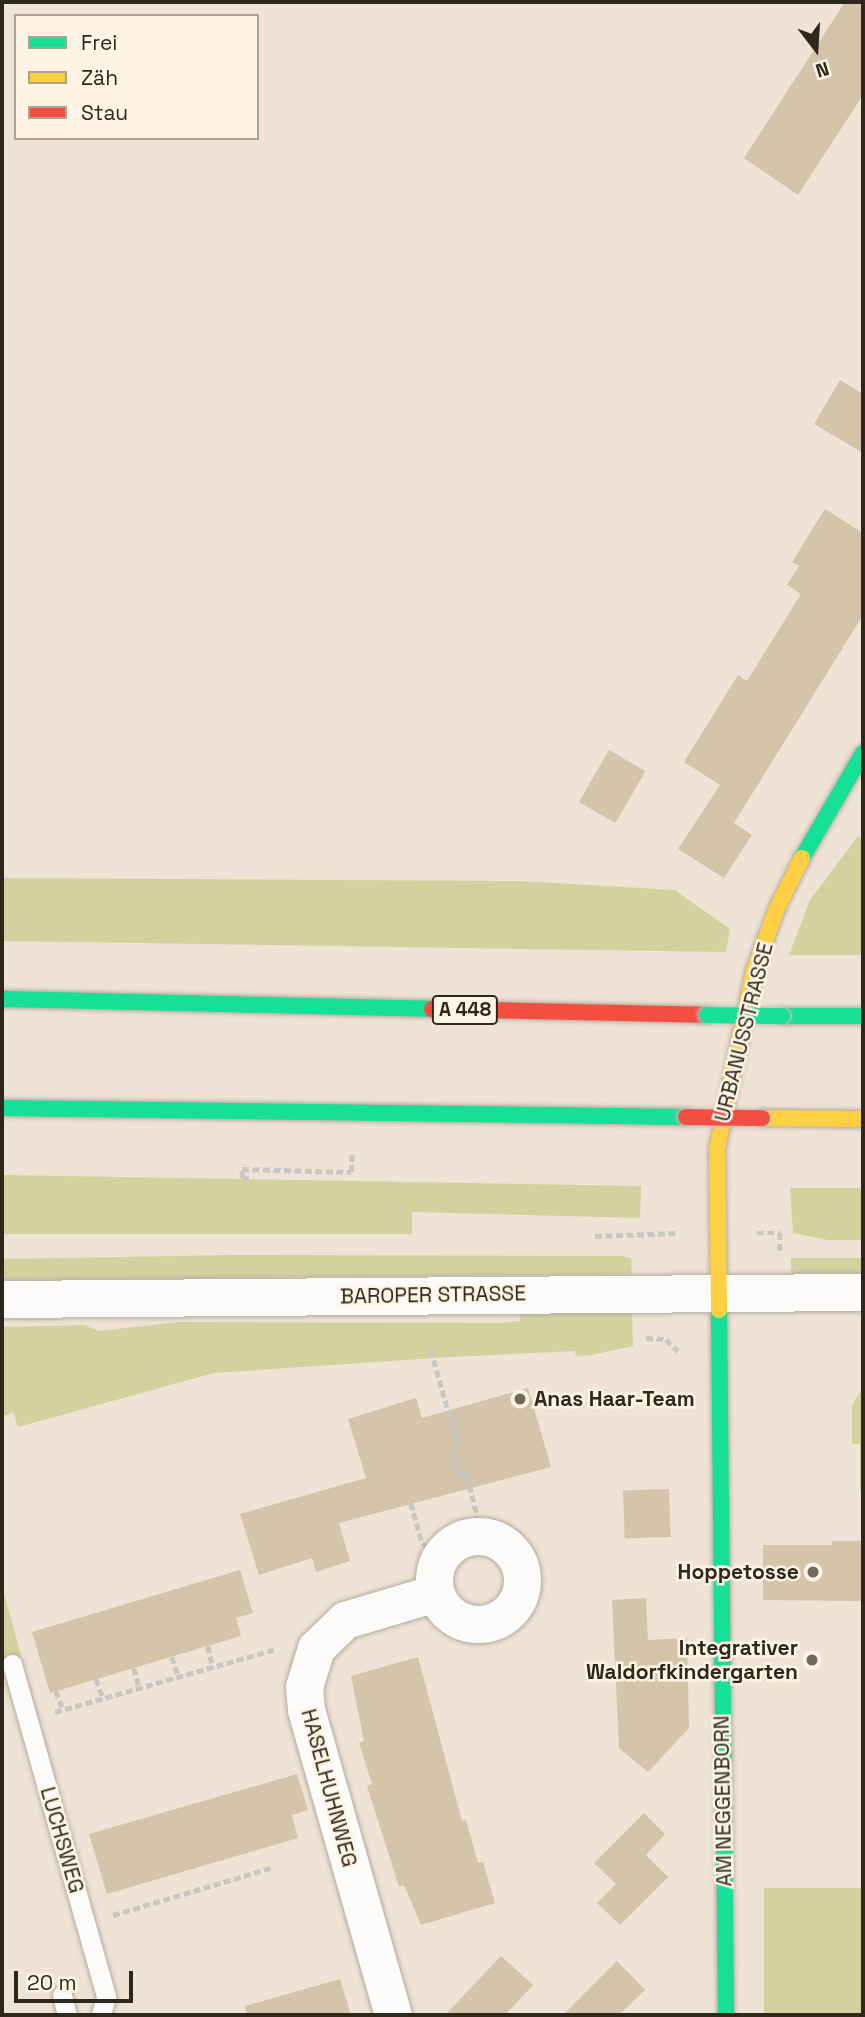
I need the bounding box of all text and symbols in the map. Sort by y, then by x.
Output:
legend [14,14,259,140]
north arrow [781,14,851,84]
text: Frei [81,29,117,56]
text: N [813,56,832,83]
text: Zäh [81,64,118,91]
text: Stau [81,99,128,126]
street label: URBANUSSTRASSE [710,940,778,1124]
road number: A 448 [432,994,498,1026]
street label: BAROPER STRASSE [340,1281,526,1309]
place label: Anas Haar-Team [534,1386,695,1412]
marker: Anas Haar-Team [512,1391,528,1407]
place label: Hoppetosse [678,1559,799,1585]
marker: Hoppetosse [805,1564,821,1580]
place label: Integrativer Waldorfkindergarten [586,1635,798,1685]
marker: Integrativer Waldorfkindergarten [804,1652,820,1668]
street label: HASELHUHNWEG [296,1706,362,1870]
street label: AM NEGGENBORN [709,1715,737,1887]
street label: LUCHSWEG [35,1784,89,1896]
scale bar [18,1958,136,2002]
text: 20 m [27,1969,77,1996]

